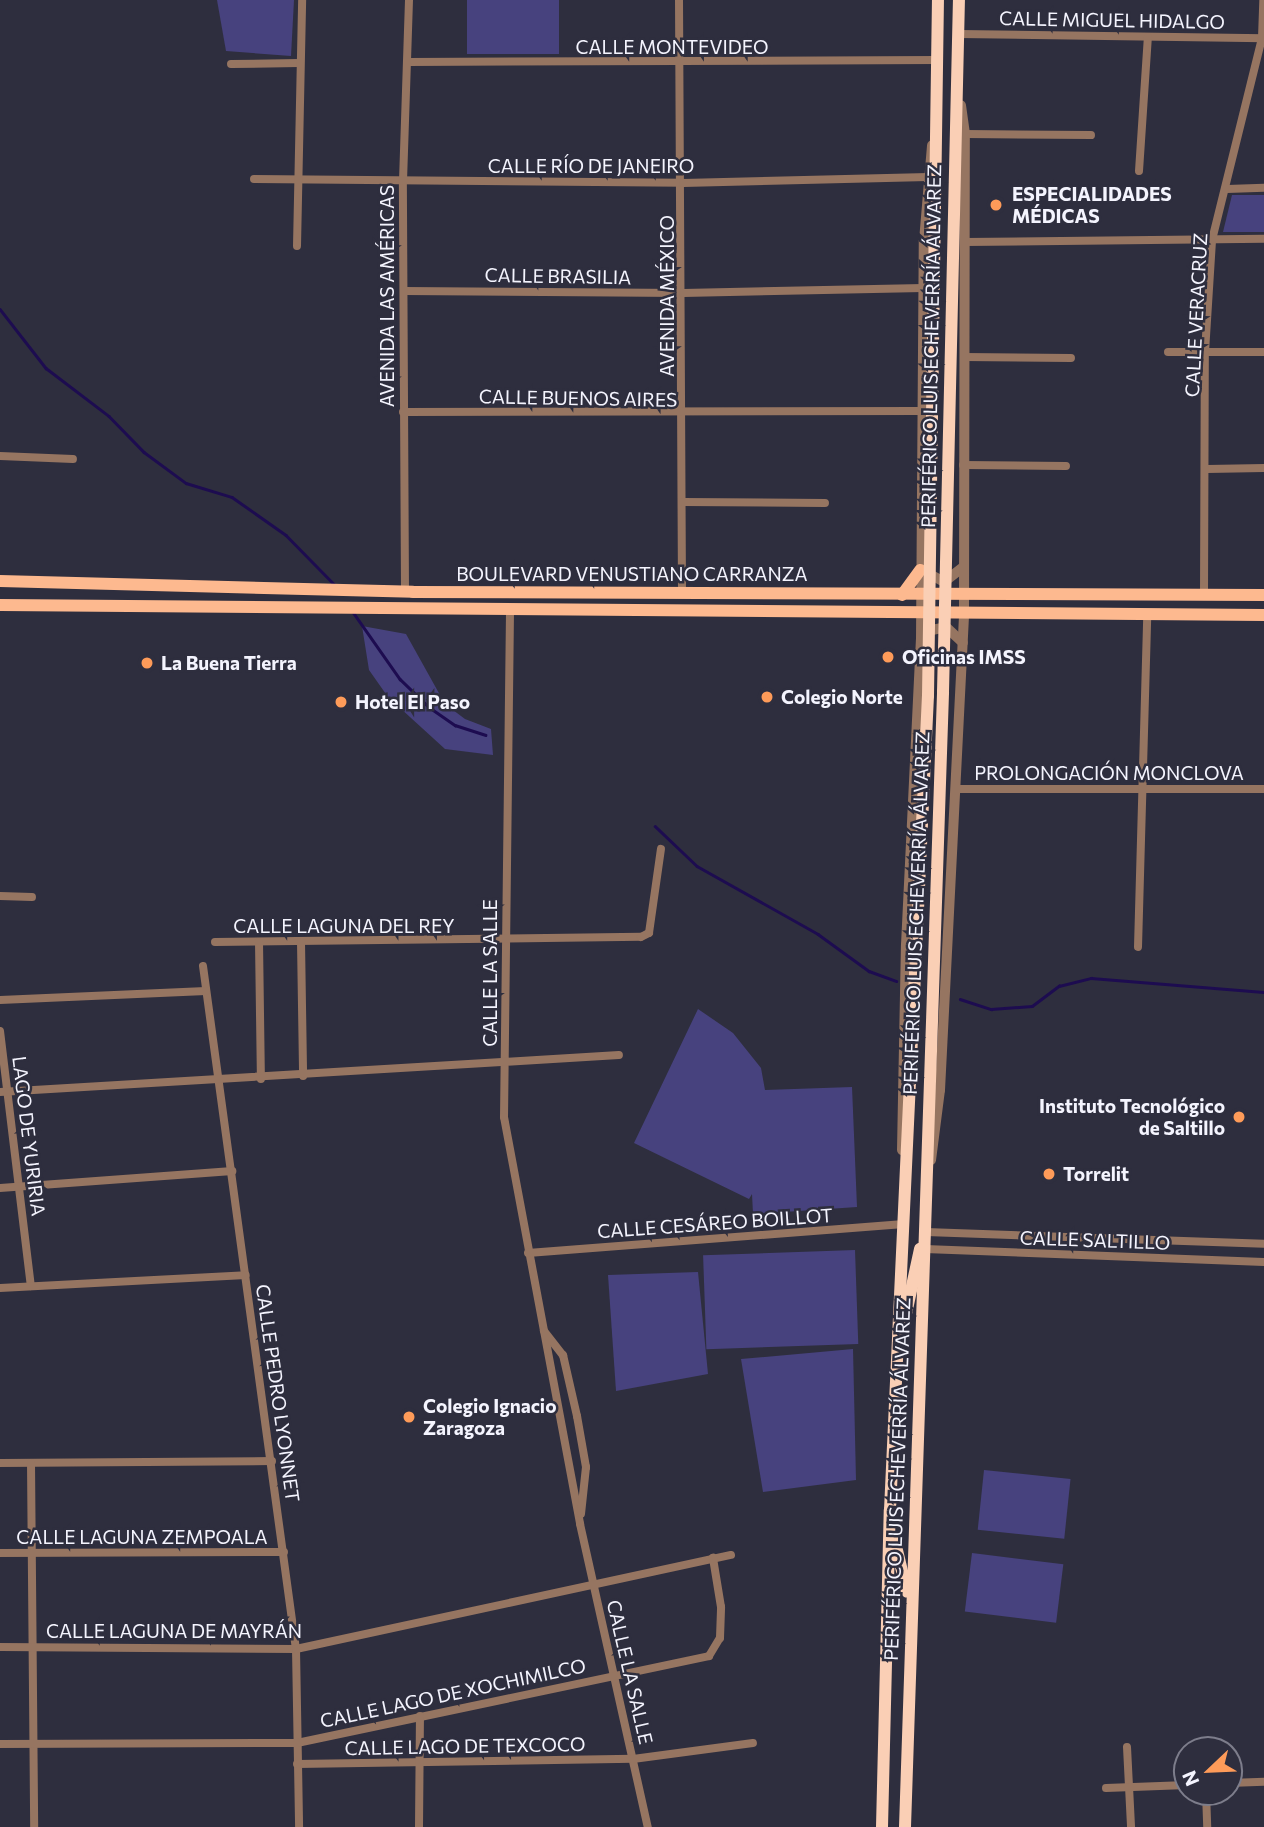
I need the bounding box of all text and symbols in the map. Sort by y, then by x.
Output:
street label: CALLE MIGUEL HIDALGO [999,7,1225,33]
street label: CALLE MONTEVIDEO [575,36,769,58]
street label: CALLE RÍO DE JANEIRO [488,155,694,177]
street label: PERIFÉRICO LUIS ECHEVERRÍA ÁLVAREZ [916,164,946,528]
place label: ESPECIALIDADES MÉDICAS [1012,183,1172,227]
street label: AVENIDA LAS AMÉRICAS [376,185,398,407]
marker: ESPECIALIDADES MÉDICAS [986,195,1006,215]
street label: AVENIDA MÉXICO [656,215,678,377]
street label: CALLE VERACRUZ [1180,232,1212,398]
street label: CALLE BRASILIA [484,263,632,289]
street label: CALLE BUENOS AIRES [479,385,677,411]
street label: BOULEVARD VENUSTIANO CARRANZA [456,563,808,585]
place label: Oficinas IMSS [902,646,1026,668]
marker: Oficinas IMSS [880,649,896,665]
place label: La Buena Tierra [161,652,297,674]
marker: La Buena Tierra [139,655,155,671]
place label: Colegio Norte [781,686,903,708]
marker: Colegio Norte [759,689,775,705]
place label: Hotel El Paso [355,691,470,713]
marker: Hotel El Paso [333,694,349,710]
street label: PERIFÉRICO LUIS ECHEVERRÍA ÁLVAREZ [898,731,934,1095]
street label: PROLONGACIÓN MONCLOVA [974,762,1244,784]
street label: CALLE LA SALLE [479,899,501,1047]
street label: CALLE LAGUNA DEL REY [233,915,455,937]
street label: LAGO DE YURIRIA [8,1055,50,1217]
place label: Instituto Tecnológico de Saltillo [1039,1095,1225,1139]
marker: Instituto Tecnológico de Saltillo [1231,1109,1247,1125]
place label: Torrelit [1063,1163,1129,1185]
marker: Torrelit [1041,1166,1057,1182]
street label: CALLE CESÁREO BOILLOT [596,1203,834,1243]
street label: CALLE SALTILLO [1019,1226,1171,1254]
street label: CALLE PEDRO LYONNET [251,1283,305,1503]
street label: PERIFÉRICO LUIS ECHEVERRÍA ÁLVAREZ [879,1297,915,1661]
place label: Colegio Ignacio Zaragoza [423,1395,557,1439]
marker: Colegio Ignacio Zaragoza [401,1409,417,1425]
street label: CALLE LAGUNA ZEMPOALA [16,1526,268,1548]
street label: CALLE LA SALLE [602,1597,658,1747]
street label: CALLE LAGUNA DE MAYRÁN [46,1620,302,1642]
street label: CALLE LAGO DE XOCHIMILCO [318,1654,588,1732]
street label: CALLE LAGO DE TEXCOCO [344,1732,586,1760]
north arrow [1173,1736,1243,1806]
text: N [1177,1768,1203,1790]

